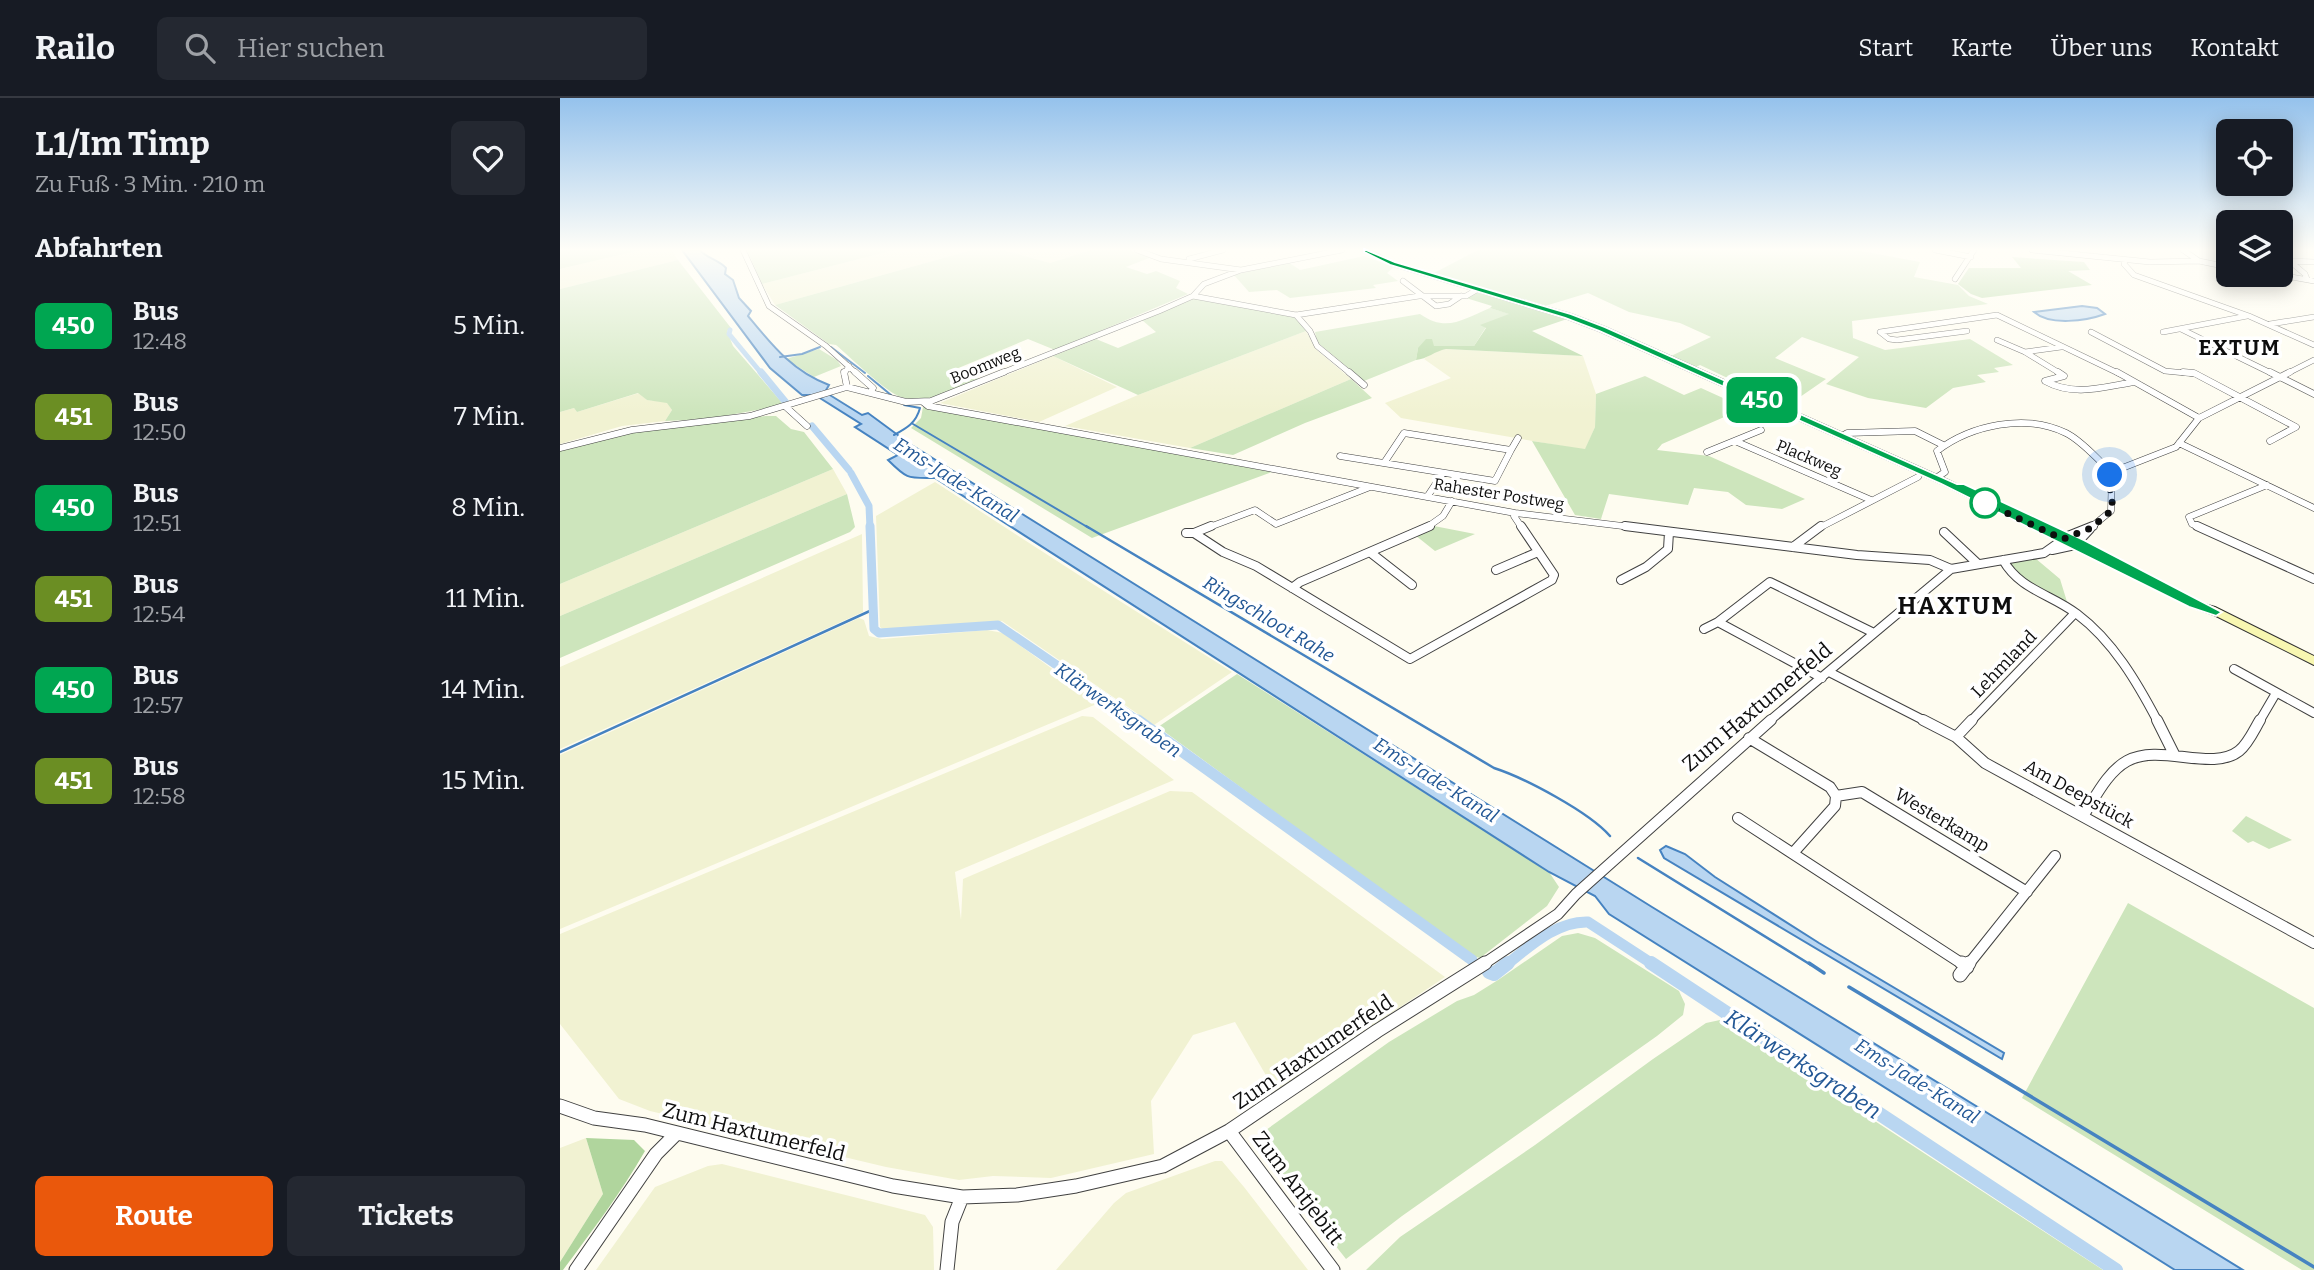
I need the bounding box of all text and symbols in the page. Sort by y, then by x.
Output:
search box [157,17,647,80]
text: Railo [35,28,115,68]
icon: search [181,29,219,67]
text: Hier suchen [237,33,385,64]
text: Start [1858,34,1913,62]
text: Karte [1951,34,2013,62]
text: Über uns [2051,34,2153,62]
text: Kontakt [2191,34,2279,62]
map controls [2216,119,2293,287]
button: locate [2216,119,2293,196]
button: heart [451,121,525,195]
text: L1/Im Timp [35,124,210,164]
text: Zu Fuß · 3 Min. · 210 m [35,170,265,198]
button: layers [2216,210,2293,287]
text: Abfahrten [35,233,162,264]
text: Bus [133,296,179,327]
text: 5 Min. [453,310,525,341]
text: 450 [52,312,95,340]
text: 12:48 [133,327,187,355]
district label: EXTUM [2199,335,2281,361]
street label: Boomweg [947,342,1023,388]
line badge: 450 [1722,377,1802,423]
text: 450 [1741,386,1783,414]
text: Bus [133,387,179,418]
text: 7 Min. [454,401,525,432]
text: 451 [55,403,92,431]
text: 12:50 [133,418,187,446]
water label: Ems-Jade-Kanal [890,433,1022,527]
street label: Plackweg [1773,436,1845,480]
your location [2092,457,2127,492]
street label: Rahester Postweg [1432,474,1566,514]
text: Bus [133,478,179,509]
unlabelled marker [1970,488,2000,518]
text: 8 Min. [451,492,525,523]
text: 450 [52,494,95,522]
text: 12:51 [133,509,181,537]
text: Bus [133,569,179,600]
water label: Ringschloot Rahe [1199,571,1339,667]
text: 11 Min. [446,583,525,614]
text: 451 [55,585,92,613]
district label: HAXTUM [1898,592,2014,620]
text: 12:54 [133,600,185,628]
street label: Lehmland [1967,626,2042,702]
street label: Zum Haxtumerfeld [1677,637,1837,777]
water label: Klärwerksgraben [1050,658,1186,762]
text: Bus [133,660,179,691]
text: 14 Min. [441,674,525,705]
text: 450 [52,676,95,704]
text: 12:57 [133,691,183,719]
water label: Ems-Jade-Kanal [1370,733,1502,827]
text: Bus [133,751,179,782]
street label: Am Deepstück [2020,755,2138,834]
text: 15 Min. [442,765,525,796]
text: 451 [55,767,92,795]
text: 12:58 [133,782,186,810]
street label: Westerkamp [1891,783,1993,857]
street label: Zum Haxtumerfeld [1228,989,1398,1115]
water label: Klärwerksgraben [1720,1003,1886,1125]
water label: Ems-Jade-Kanal [1851,1034,1983,1128]
street label: Zum Haxtumerfeld [660,1097,848,1167]
street label: Zum Antjebitt [1247,1126,1349,1250]
button: Route [35,1176,273,1256]
button: Tickets [287,1176,525,1256]

